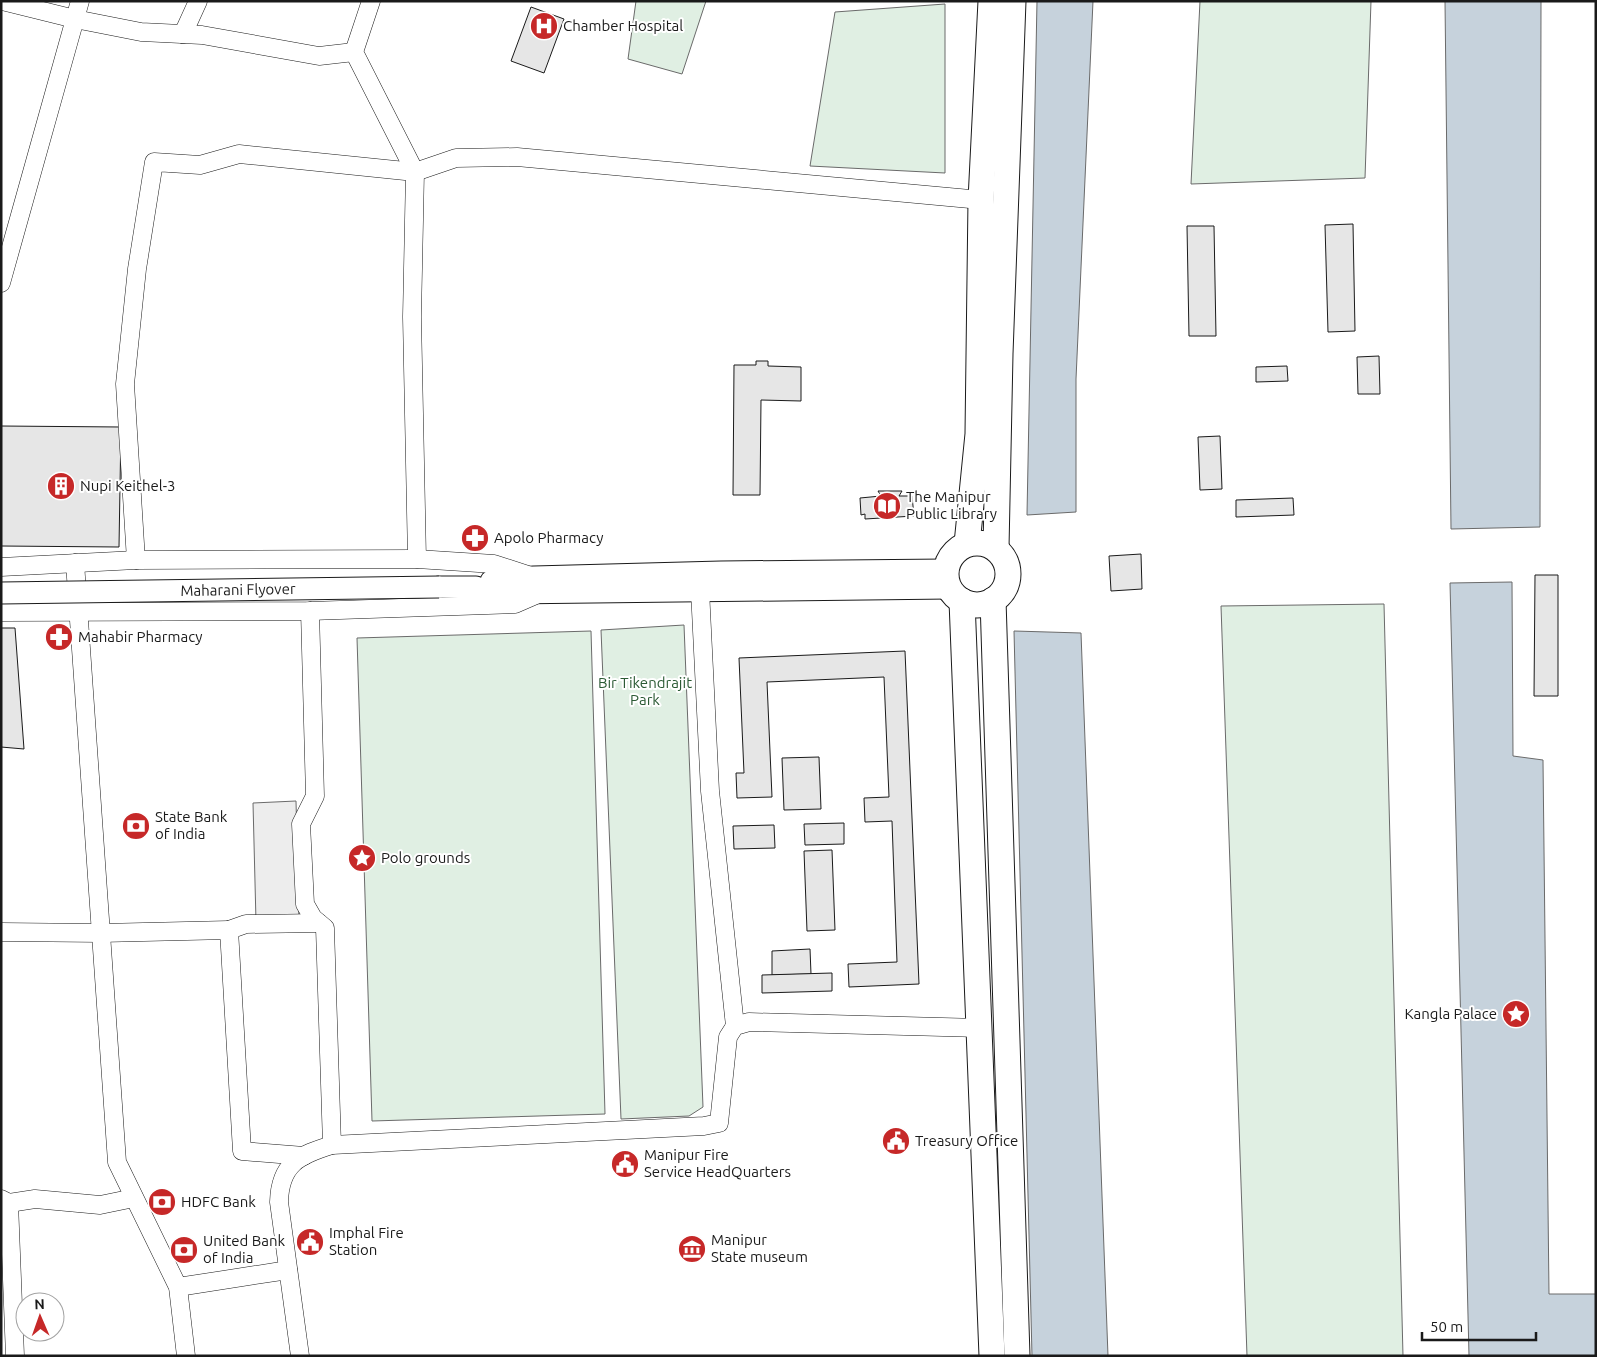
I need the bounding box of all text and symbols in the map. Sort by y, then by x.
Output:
hospital icon: Chamber Hospital [529,11,559,41]
place label: Chamber Hospital [563,17,683,34]
building icon: Nupi Keithel-3 [46,471,76,501]
place label: Nupi Keithel-3 [80,477,175,494]
place label: The Manipur Public Library [906,488,997,522]
library icon: The Manipur Public Library [872,491,902,521]
pharmacy icon: Apolo Pharmacy [460,523,490,553]
place label: Apolo Pharmacy [494,529,603,546]
street label: Maharani Flyover [180,580,296,599]
pharmacy icon: Mahabir Pharmacy [44,622,74,652]
place label: Mahabir Pharmacy [78,628,203,645]
park label: Bir Tikendrajit Park [598,674,692,708]
place label: State Bank of India [155,808,228,842]
bank icon: State Bank of India [121,811,151,841]
place icon: Polo grounds [347,843,377,873]
place label: Polo grounds [381,849,470,866]
place icon: Kangla Palace [1501,999,1531,1029]
place label: Kangla Palace [1404,1005,1497,1022]
public building icon: Treasury Office [881,1126,911,1156]
place label: Treasury Office [915,1132,1018,1149]
place label: Manipur Fire Service HeadQuarters [644,1146,791,1180]
public building icon: Manipur Fire Service HeadQuarters [610,1149,640,1179]
bank icon: HDFC Bank [147,1187,177,1217]
place label: HDFC Bank [181,1193,256,1210]
place label: Imphal Fire Station [329,1224,404,1258]
public building icon: Imphal Fire Station [295,1227,325,1257]
place label: Manipur State museum [711,1231,808,1265]
place label: United Bank of India [203,1232,286,1266]
museum icon: Manipur State museum [677,1234,707,1264]
bank icon: United Bank of India [169,1235,199,1265]
north arrow [15,1292,65,1342]
text: N [34,1296,45,1312]
scale bar [1422,1310,1536,1342]
text: 50 m [1430,1318,1463,1335]

